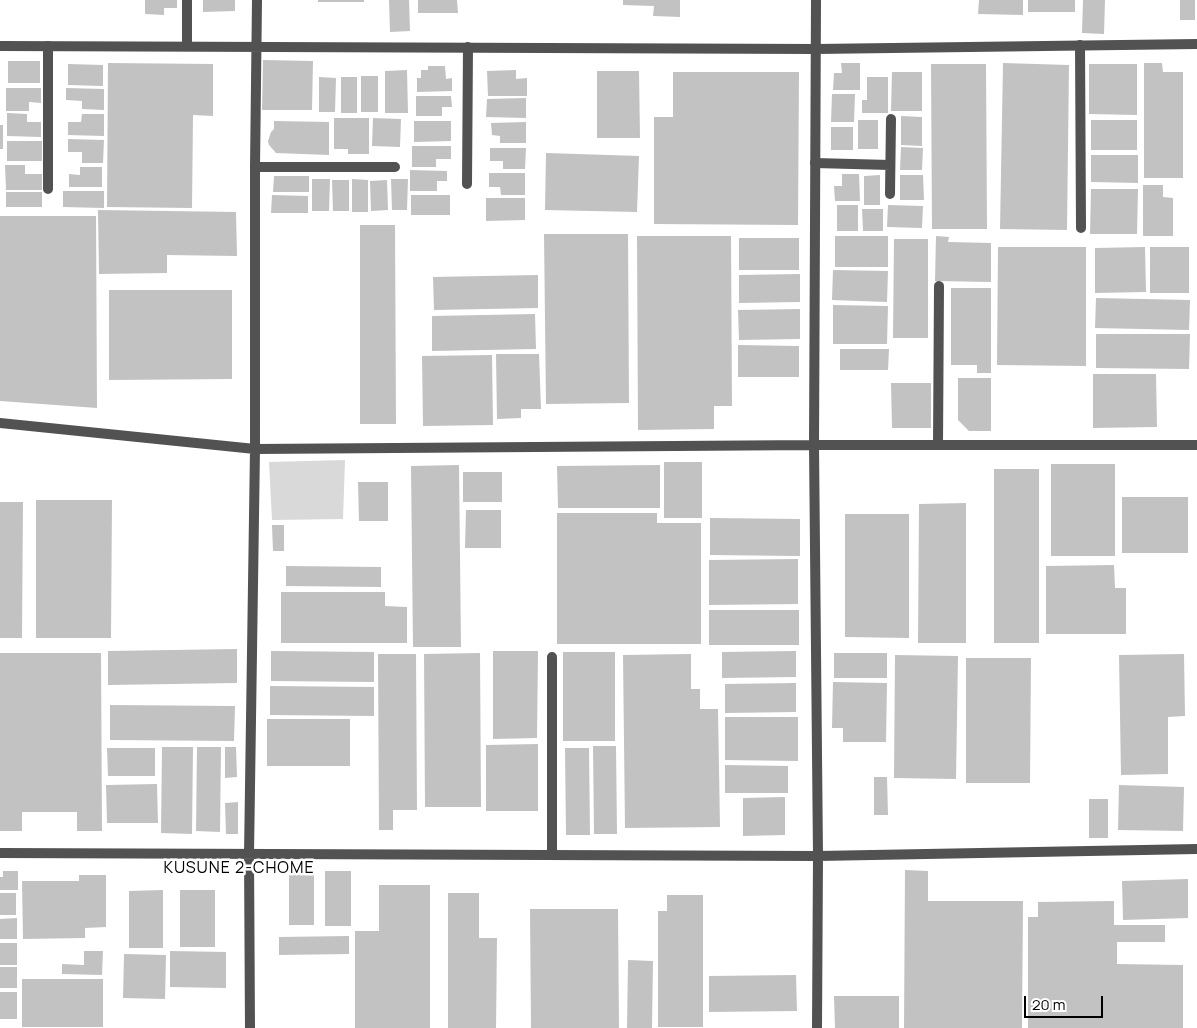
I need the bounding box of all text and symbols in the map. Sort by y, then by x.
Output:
district label: KUSUNE 2-CHOME [162,859,316,879]
scale bar [1027,986,1106,1018]
text: 20 m [1032,994,1065,1015]

